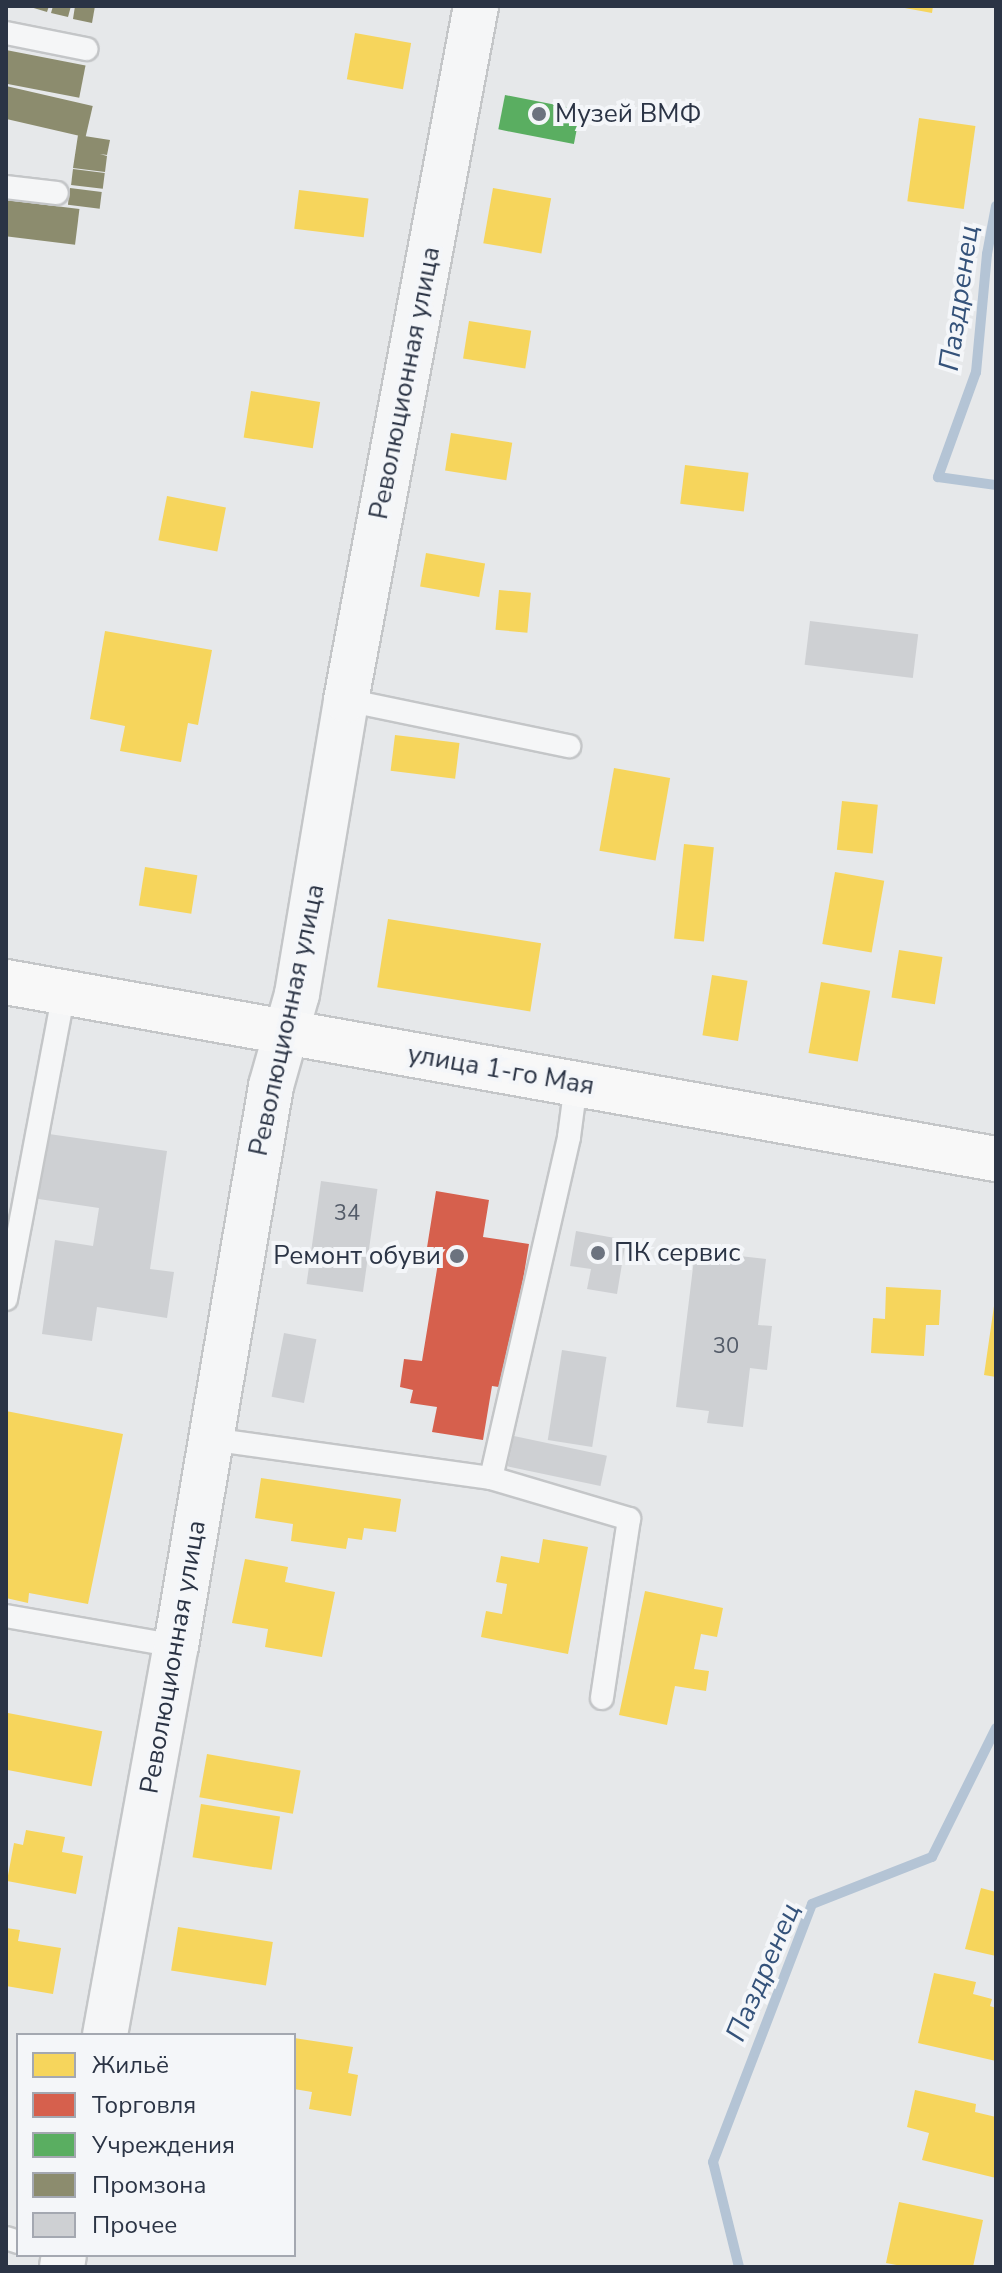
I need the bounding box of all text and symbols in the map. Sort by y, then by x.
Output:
place label: Музей ВМФ [555,98,701,130]
marker: Музей ВМФ [530,105,548,123]
water label: Паздренец [932,223,986,373]
street label: Революционная улица [363,244,447,522]
street label: Революционная улица [243,881,331,1159]
street label: улица 1-го Мая [405,1038,597,1102]
house number: 34 [334,1201,360,1227]
place label: ПК сервис [614,1237,741,1269]
place label: Ремонт обуви [273,1240,441,1272]
marker: ПК сервис [589,1244,607,1262]
marker: Ремонт обуви [448,1247,466,1265]
house number: 30 [713,1334,739,1360]
street label: Революционная улица [134,1518,212,1796]
water label: Паздренец [719,1898,807,2046]
legend [16,2033,296,2257]
text: Жильё [92,2049,169,2081]
text: Торговля [92,2089,196,2121]
text: Учреждения [92,2129,235,2161]
text: Промзона [92,2169,206,2201]
text: Прочее [92,2209,177,2241]

